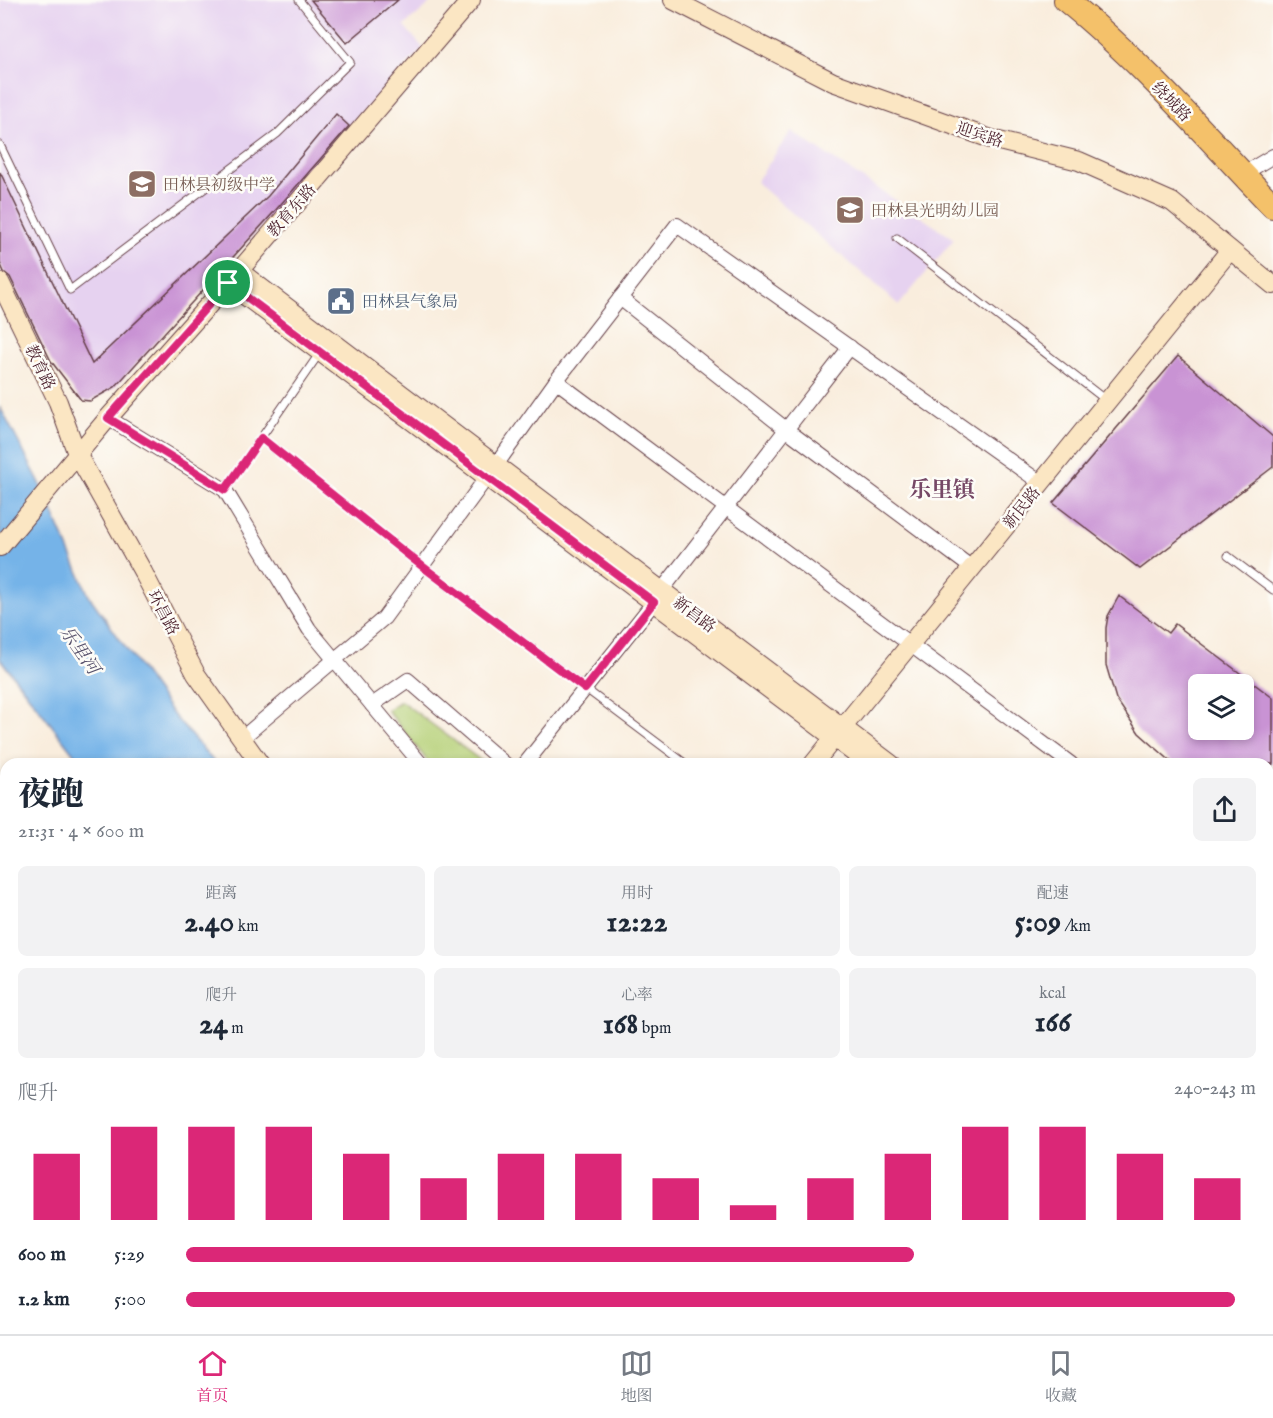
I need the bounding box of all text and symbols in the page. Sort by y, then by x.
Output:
street label: 绕城路 [1147,78,1194,127]
street label: 迎宾路 [953,119,1005,153]
school or university icon: 田林县初级中学 [126,168,158,200]
place label: 田林县初级中学 [163,176,275,196]
street label: 教育东路 [264,181,321,242]
school or university icon: 田林县光明幼儿园 [834,194,866,226]
place label: 田林县光明幼儿园 [871,202,999,222]
pin [202,257,253,308]
icon: arrive [211,266,244,299]
public building icon: 田林县气象局 [325,285,357,317]
place label: 田林县气象局 [362,293,458,313]
street label: 教育路 [20,342,59,394]
district label: 乐里镇 [909,477,975,505]
street label: 新民路 [1000,483,1045,533]
street label: 环昌路 [142,587,182,639]
street label: 新昌路 [669,593,719,638]
water label: 乐里河 [54,622,105,682]
map controls [1188,674,1254,740]
button: layers [1188,674,1254,740]
text: 夜跑 [18,775,84,817]
button: share [1193,778,1256,841]
text: 21:31 · 4 × 600 m [18,819,144,844]
text: 距离 [205,884,237,904]
text: 用时 [621,884,653,904]
text: 配速 [1037,884,1069,904]
text: 2.40 [184,904,234,942]
text: 12:22 [606,904,668,942]
text: 5:09 [1014,904,1061,942]
text: km [234,917,259,937]
text: /km [1061,917,1091,937]
text: kcal [1039,984,1066,1004]
text: 爬升 [205,986,237,1006]
text: 心率 [621,986,653,1006]
text: 166 [1034,1004,1071,1042]
text: 24 [199,1006,228,1044]
text: 168 [603,1006,638,1044]
text: m [228,1019,244,1039]
text: bpm [638,1019,671,1039]
text: 240–243 m [1174,1076,1256,1101]
text: 爬升 [18,1081,58,1106]
text: 600 m [18,1242,66,1267]
text: 5:29 [114,1242,145,1267]
text: 1.2 km [18,1287,70,1312]
text: 5:00 [114,1287,146,1312]
tab: 首页 [196,1347,229,1407]
tab: 地图 [620,1347,653,1407]
tab: 收藏 [1044,1347,1077,1407]

